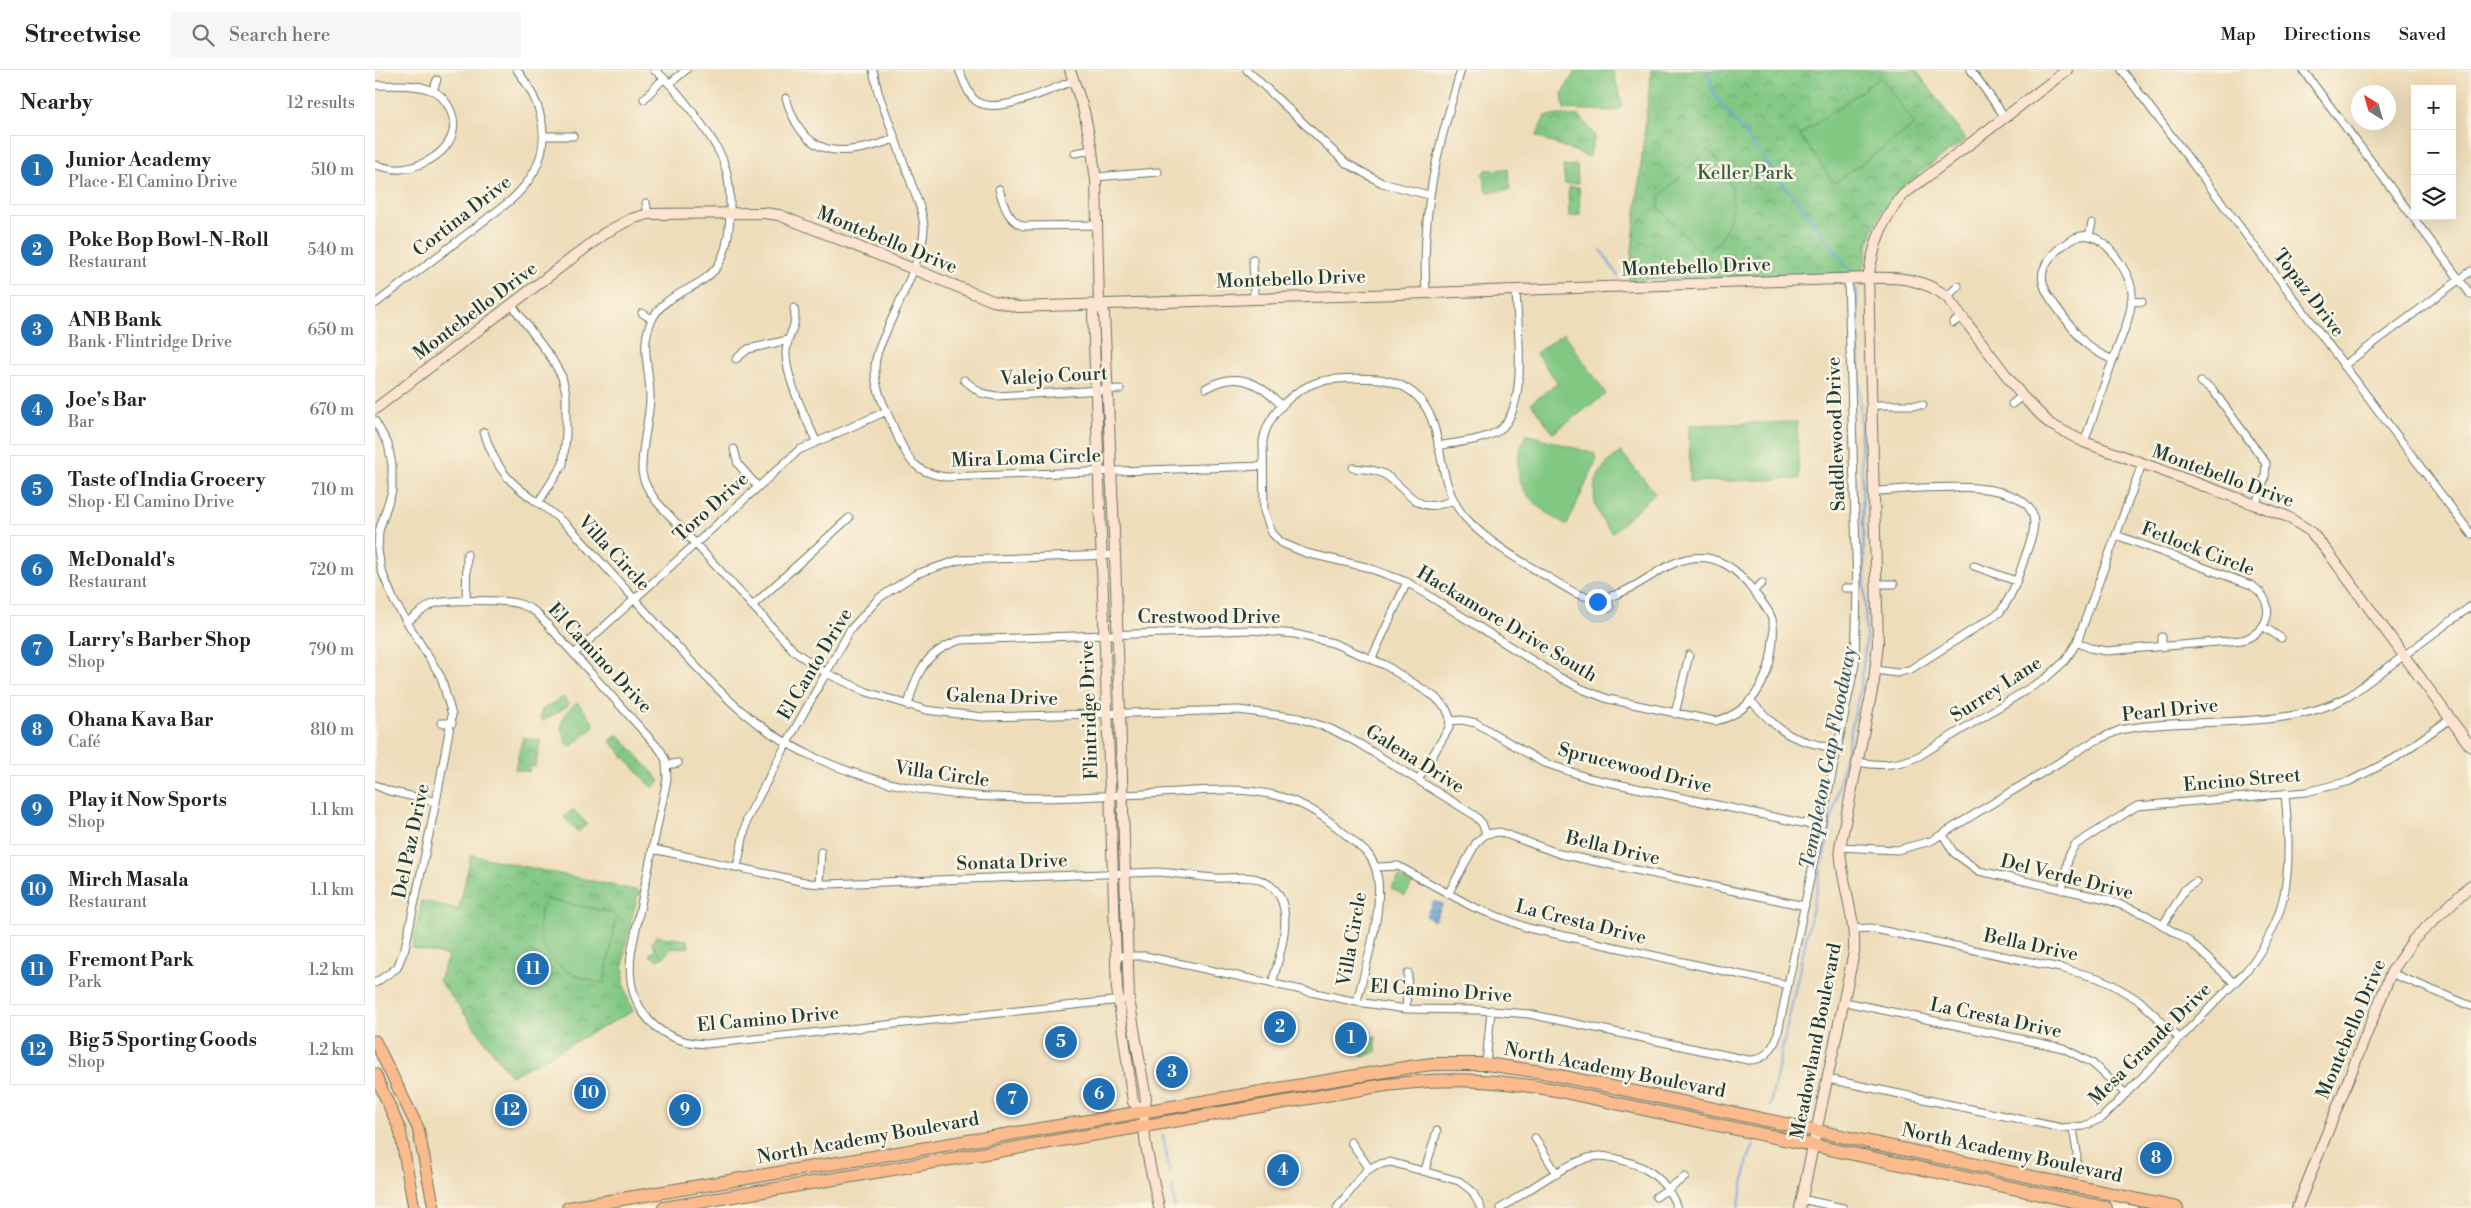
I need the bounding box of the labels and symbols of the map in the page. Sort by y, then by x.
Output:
north arrow [2351,85,2396,130]
park label: Keller Park [1697,161,1794,185]
street label: Cortina Drive [408,170,516,262]
street label: Montebello Drive [813,201,961,279]
street label: Topaz Drive [2268,244,2350,342]
street label: Montebello Drive [1621,252,1771,282]
street label: Montebello Drive [408,256,542,366]
street label: Montebello Drive [1216,264,1366,294]
street label: Saddlewood Drive [1821,356,1851,512]
street label: Valejo Court [999,361,1109,391]
street label: Montebello Drive [2149,439,2297,513]
street label: Mira Loma Circle [951,443,1101,473]
street label: Toro Drive [668,467,754,547]
street label: Villa Circle [572,509,655,596]
street label: Fetlock Circle [2138,516,2258,582]
street label: Hackamore Drive South [1412,561,1602,687]
your location [1585,589,1611,615]
street label: El Camino Drive [543,598,657,718]
street label: El Canto Drive [772,604,858,724]
street label: Crestwood Drive [1137,605,1281,629]
street label: Flintridge Drive [1075,640,1103,780]
water label: Templeton Gap Floodway [1795,644,1863,872]
street label: Surrey Lane [1946,651,2046,727]
street label: Galena Drive [946,683,1058,711]
street label: Pearl Drive [2121,693,2219,727]
street label: Galena Drive [1361,719,1469,799]
street label: Sprucewood Drive [1555,737,1715,799]
street label: Villa Circle [892,755,991,793]
street label: Encino Street [2182,763,2302,797]
street label: Del Paz Drive [387,781,435,901]
street label: Bella Drive [1563,825,1663,871]
street label: Sonata Drive [956,848,1068,876]
street label: Del Verde Drive [1998,849,2136,905]
street label: Villa Circle [1332,890,1372,989]
street label: La Cresta Drive [1513,894,1649,950]
street label: Bella Drive [1981,923,2080,967]
street label: Meadowland Boulevard [1785,941,1847,1141]
pin: 11 [517,950,549,988]
street label: Montebello Drive [2311,955,2391,1103]
street label: El Camino Drive [1369,974,1513,1008]
street label: Mesa Grande Drive [2084,978,2216,1110]
street label: La Cresta Drive [1928,992,2064,1044]
street label: El Camino Drive [696,1001,840,1037]
pin: 2 [1264,1008,1296,1046]
pin: 1 [1335,1019,1367,1057]
pin: 5 [1045,1023,1077,1061]
street label: North Academy Boulevard [1502,1037,1728,1103]
pin: 3 [1156,1053,1188,1091]
pin: 10 [574,1074,606,1112]
pin: 6 [1083,1075,1115,1113]
pin: 7 [996,1080,1028,1118]
pin: 12 [495,1091,527,1129]
pin: 9 [669,1091,701,1129]
street label: North Academy Boulevard [755,1107,981,1169]
street label: North Academy Boulevard [1899,1118,2125,1188]
pin: 8 [2140,1139,2172,1177]
pin: 4 [1267,1151,1299,1189]

